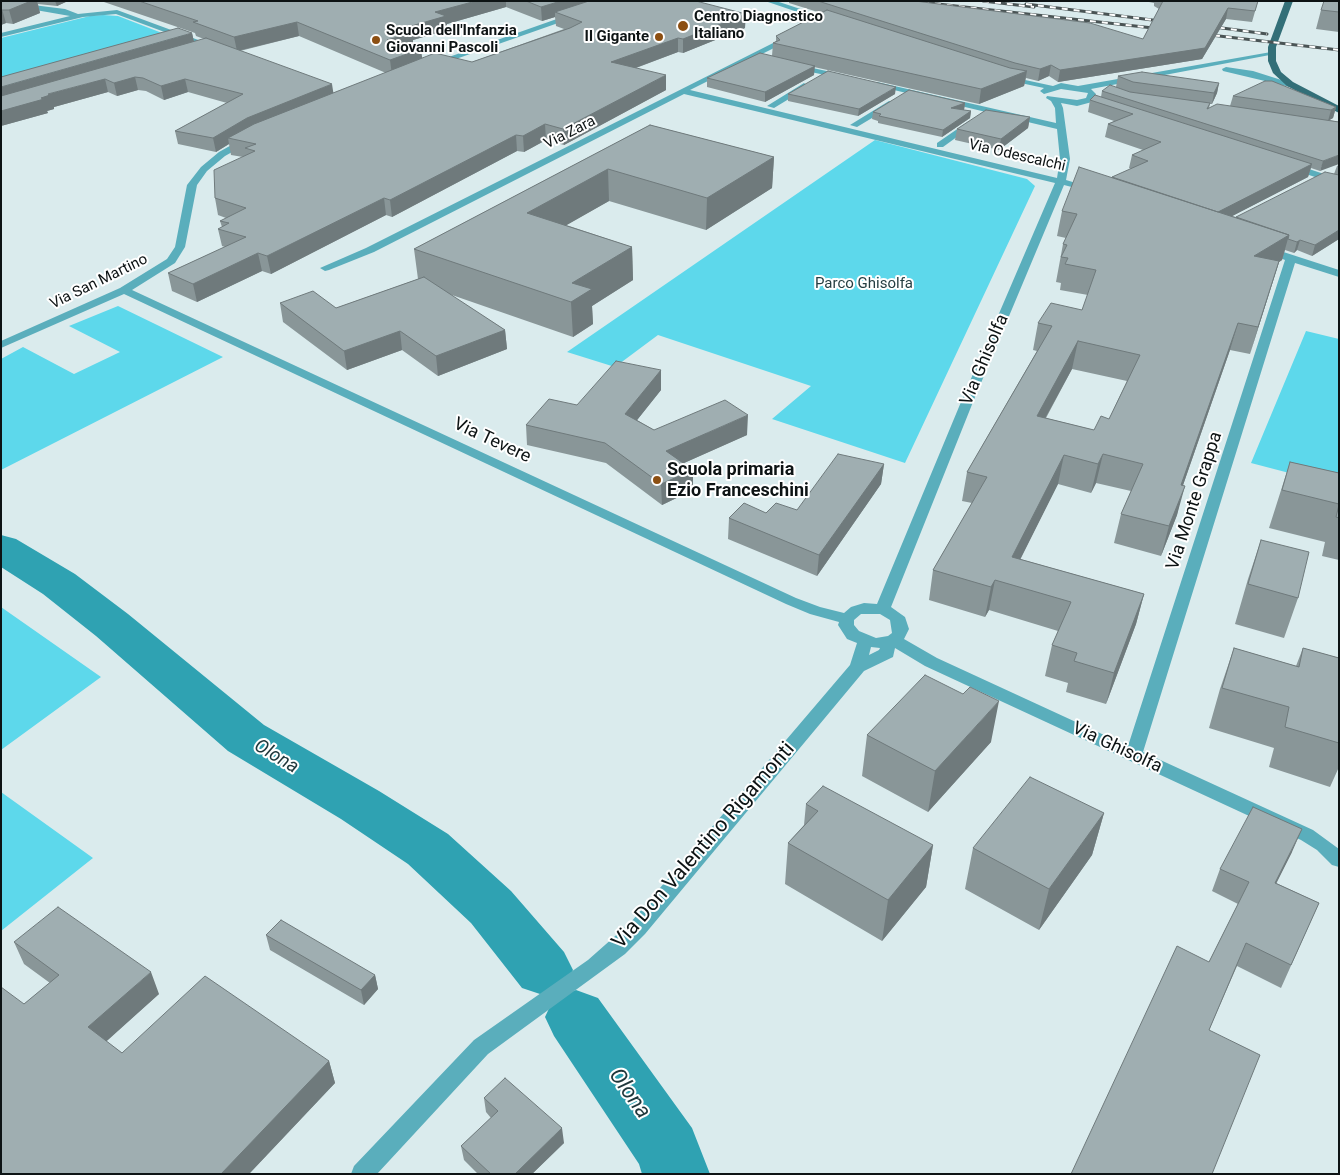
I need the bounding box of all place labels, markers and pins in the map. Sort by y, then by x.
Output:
place label: Centro Diagnostico Italiano [694,8,823,43]
marker: Centro Diagnostico Italiano [676,19,690,33]
place label: Scuola dell'Infanzia Giovanni Pascoli [386,22,517,57]
place label: Il Gigante [585,28,649,46]
marker: Il Gigante [653,31,665,43]
marker: Scuola dell'Infanzia Giovanni Pascoli [370,34,382,46]
place label: Scuola primaria Ezio Franceschini [667,459,809,502]
marker: Scuola primaria Ezio Franceschini [651,474,663,486]

